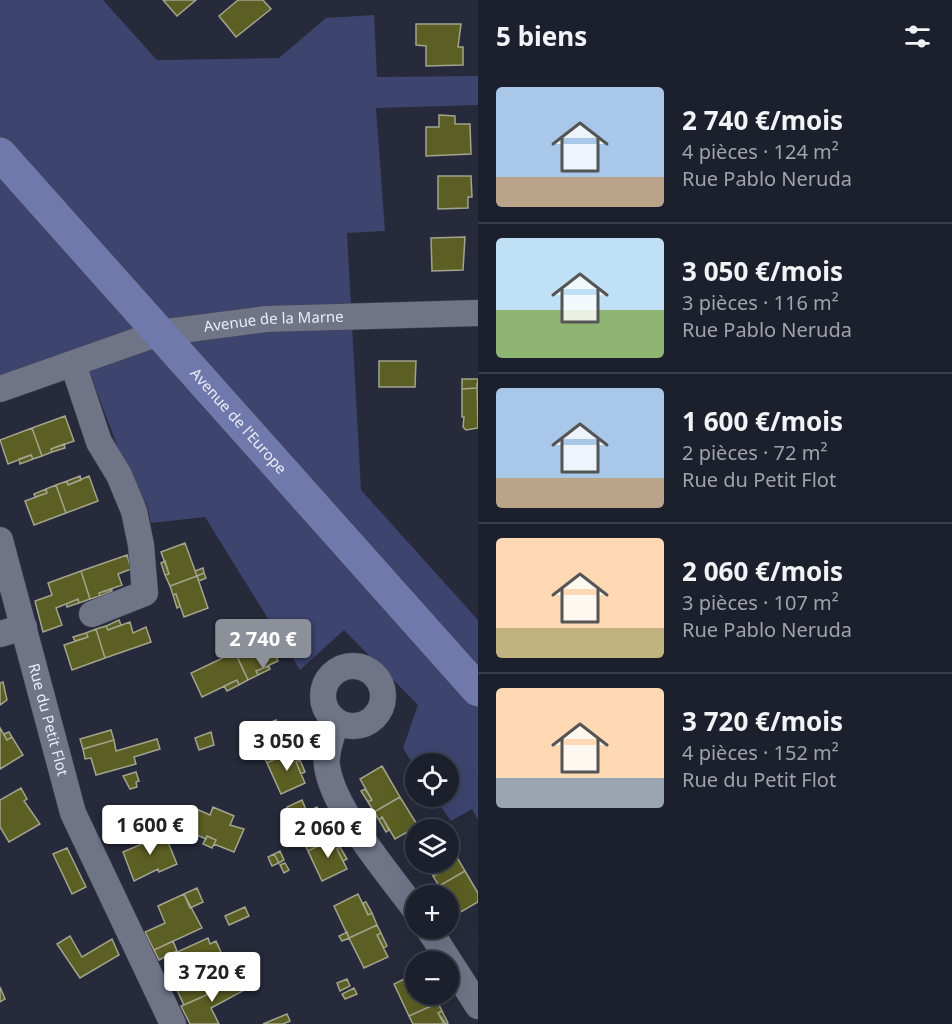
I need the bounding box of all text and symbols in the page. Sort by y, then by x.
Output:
text: 5 biens [496,18,587,54]
icon: filters [901,20,934,53]
text: 2 740 €/mois [682,102,843,138]
icon: home [544,111,616,183]
text: 4 pièces · 124 m² [682,138,839,165]
text: Rue Pablo Neruda [682,165,852,192]
text: 3 050 €/mois [682,253,843,289]
icon: home [544,262,616,334]
text: 3 pièces · 116 m² [682,289,839,316]
street label: Avenue de la Marne [202,306,344,336]
text: Rue Pablo Neruda [682,316,852,343]
street label: Avenue de l'Europe [186,363,292,478]
text: 1 600 €/mois [682,403,843,439]
icon: home [544,412,616,484]
text: 2 pièces · 72 m² [682,439,827,466]
text: Rue du Petit Flot [682,466,836,493]
text: 2 060 €/mois [682,553,843,589]
icon: home [544,562,616,634]
text: 3 pièces · 107 m² [682,589,839,616]
text: Rue Pablo Neruda [682,616,852,643]
pin: 2 740 € [208,619,318,670]
text: 2 740 € [229,625,297,652]
street label: Rue du Petit Flot [24,661,74,778]
text: 3 720 €/mois [682,703,843,739]
icon: home [544,712,616,784]
pin: 3 050 € [232,721,342,772]
text: 3 050 € [253,727,321,754]
text: 4 pièces · 152 m² [682,739,839,766]
map controls [405,753,459,1005]
button: locate [405,753,459,807]
text: Rue du Petit Flot [682,766,836,793]
pin: 1 600 € [95,805,205,856]
pin: 2 060 € [273,808,383,859]
text: 1 600 € [116,811,184,838]
text: 2 060 € [294,814,362,841]
button: layers [405,819,459,873]
button: + [405,885,459,939]
button: − [405,951,459,1005]
pin: 3 720 € [157,952,267,1003]
text: 3 720 € [178,958,246,985]

